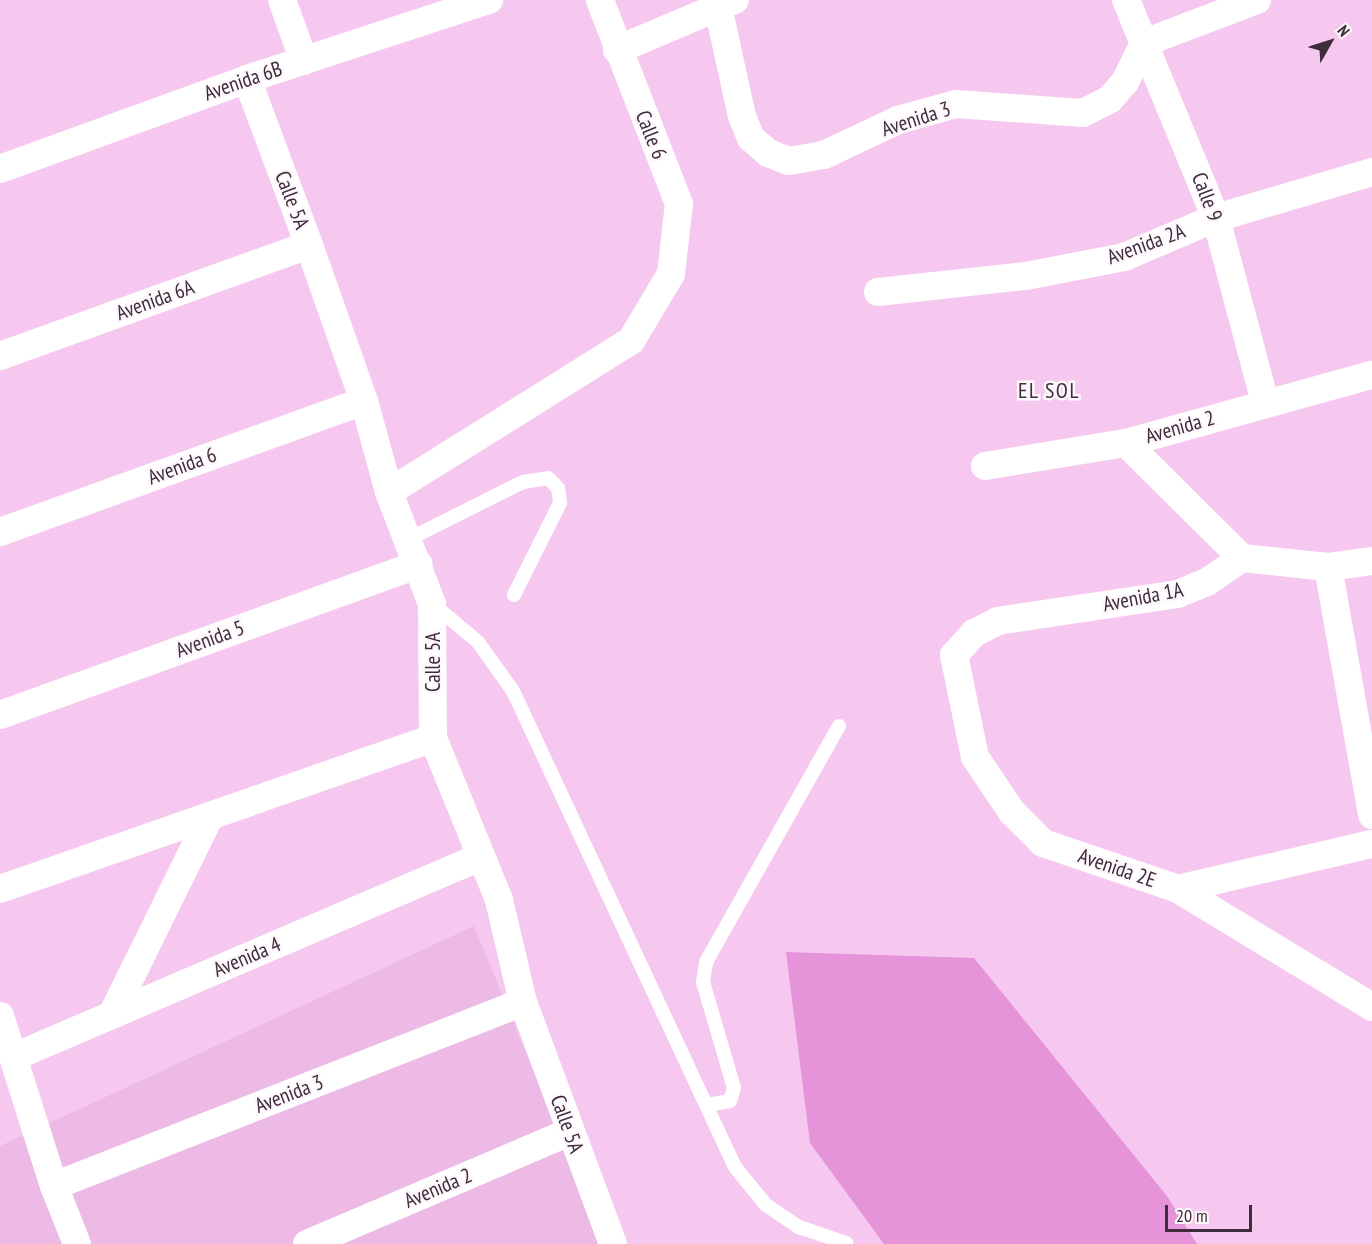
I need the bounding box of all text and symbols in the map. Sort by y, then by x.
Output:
north arrow [1300,12,1360,72]
text: N [1333,21,1354,40]
street label: Avenida 6B [201,56,285,106]
street label: Avenida 3 [878,96,954,142]
street label: Calle 6 [630,107,672,163]
street label: Calle 5A [269,167,315,233]
street label: Calle 9 [1186,169,1228,225]
street label: Avenida 2A [1104,218,1188,270]
street label: Avenida 6A [113,274,197,326]
district label: EL SOL [1018,378,1080,404]
street label: Avenida 2 [1142,405,1218,449]
street label: Avenida 6 [144,442,220,490]
street label: Avenida 1A [1101,577,1185,617]
street label: Avenida 5 [172,615,248,663]
street label: Calle 5A [420,632,446,692]
street label: Avenida 2E [1075,843,1159,893]
street label: Avenida 4 [209,931,285,983]
street label: Avenida 3 [251,1069,327,1119]
street label: Calle 5A [545,1091,589,1157]
street label: Avenida 2 [400,1162,476,1214]
scale bar [1168,1193,1255,1231]
text: 20 m [1176,1204,1208,1227]

